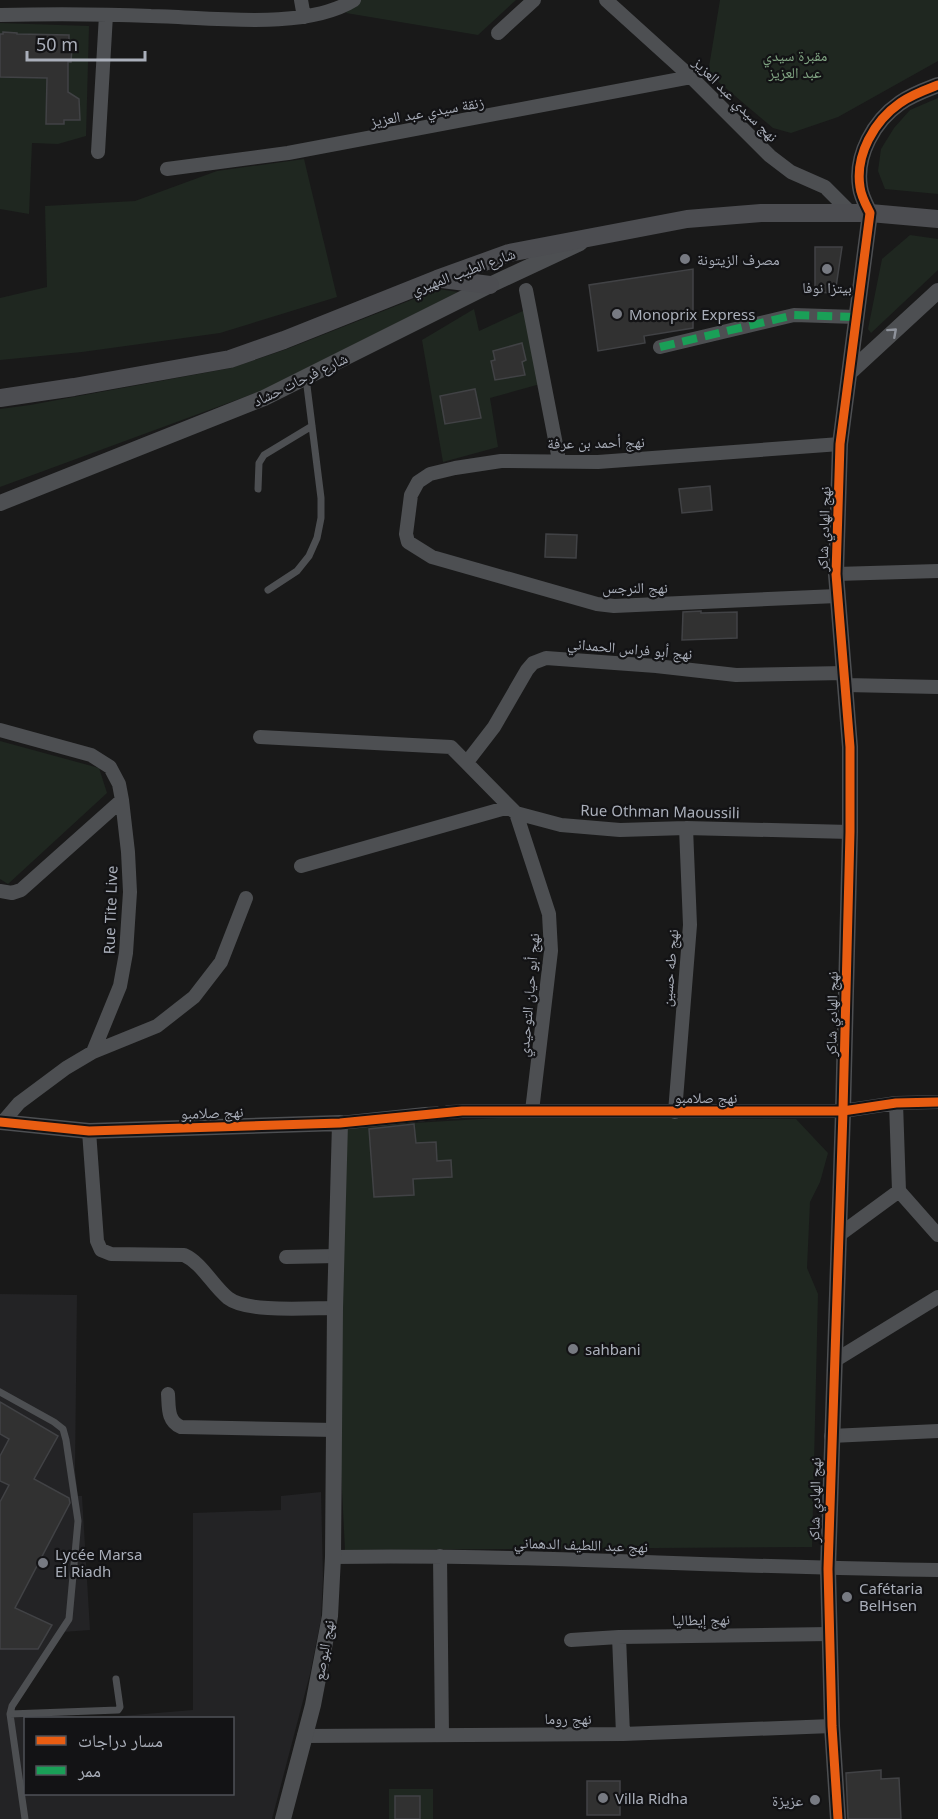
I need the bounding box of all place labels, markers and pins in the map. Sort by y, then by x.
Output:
place label: مصرف الزيتونة [697,249,780,269]
marker: مصرف الزيتونة [678,252,692,266]
marker: بيتزا نوفا [820,262,834,276]
place label: بيتزا نوفا [802,277,852,297]
place label: Monoprix Express [629,304,755,324]
marker: Monoprix Express [610,307,624,321]
place label: sahbani [585,1339,641,1359]
marker: sahbani [566,1342,580,1356]
place label: Lycée Marsa El Riadh [55,1544,142,1581]
marker: Lycée Marsa El Riadh [36,1556,50,1570]
place label: Cafétaria BelHsen [859,1578,923,1615]
marker: Cafétaria BelHsen [840,1590,854,1604]
place label: Villa Ridha [615,1788,688,1808]
place label: عزيزة [772,1790,803,1810]
marker: Villa Ridha [596,1791,610,1805]
marker: عزيزة [808,1793,822,1807]

